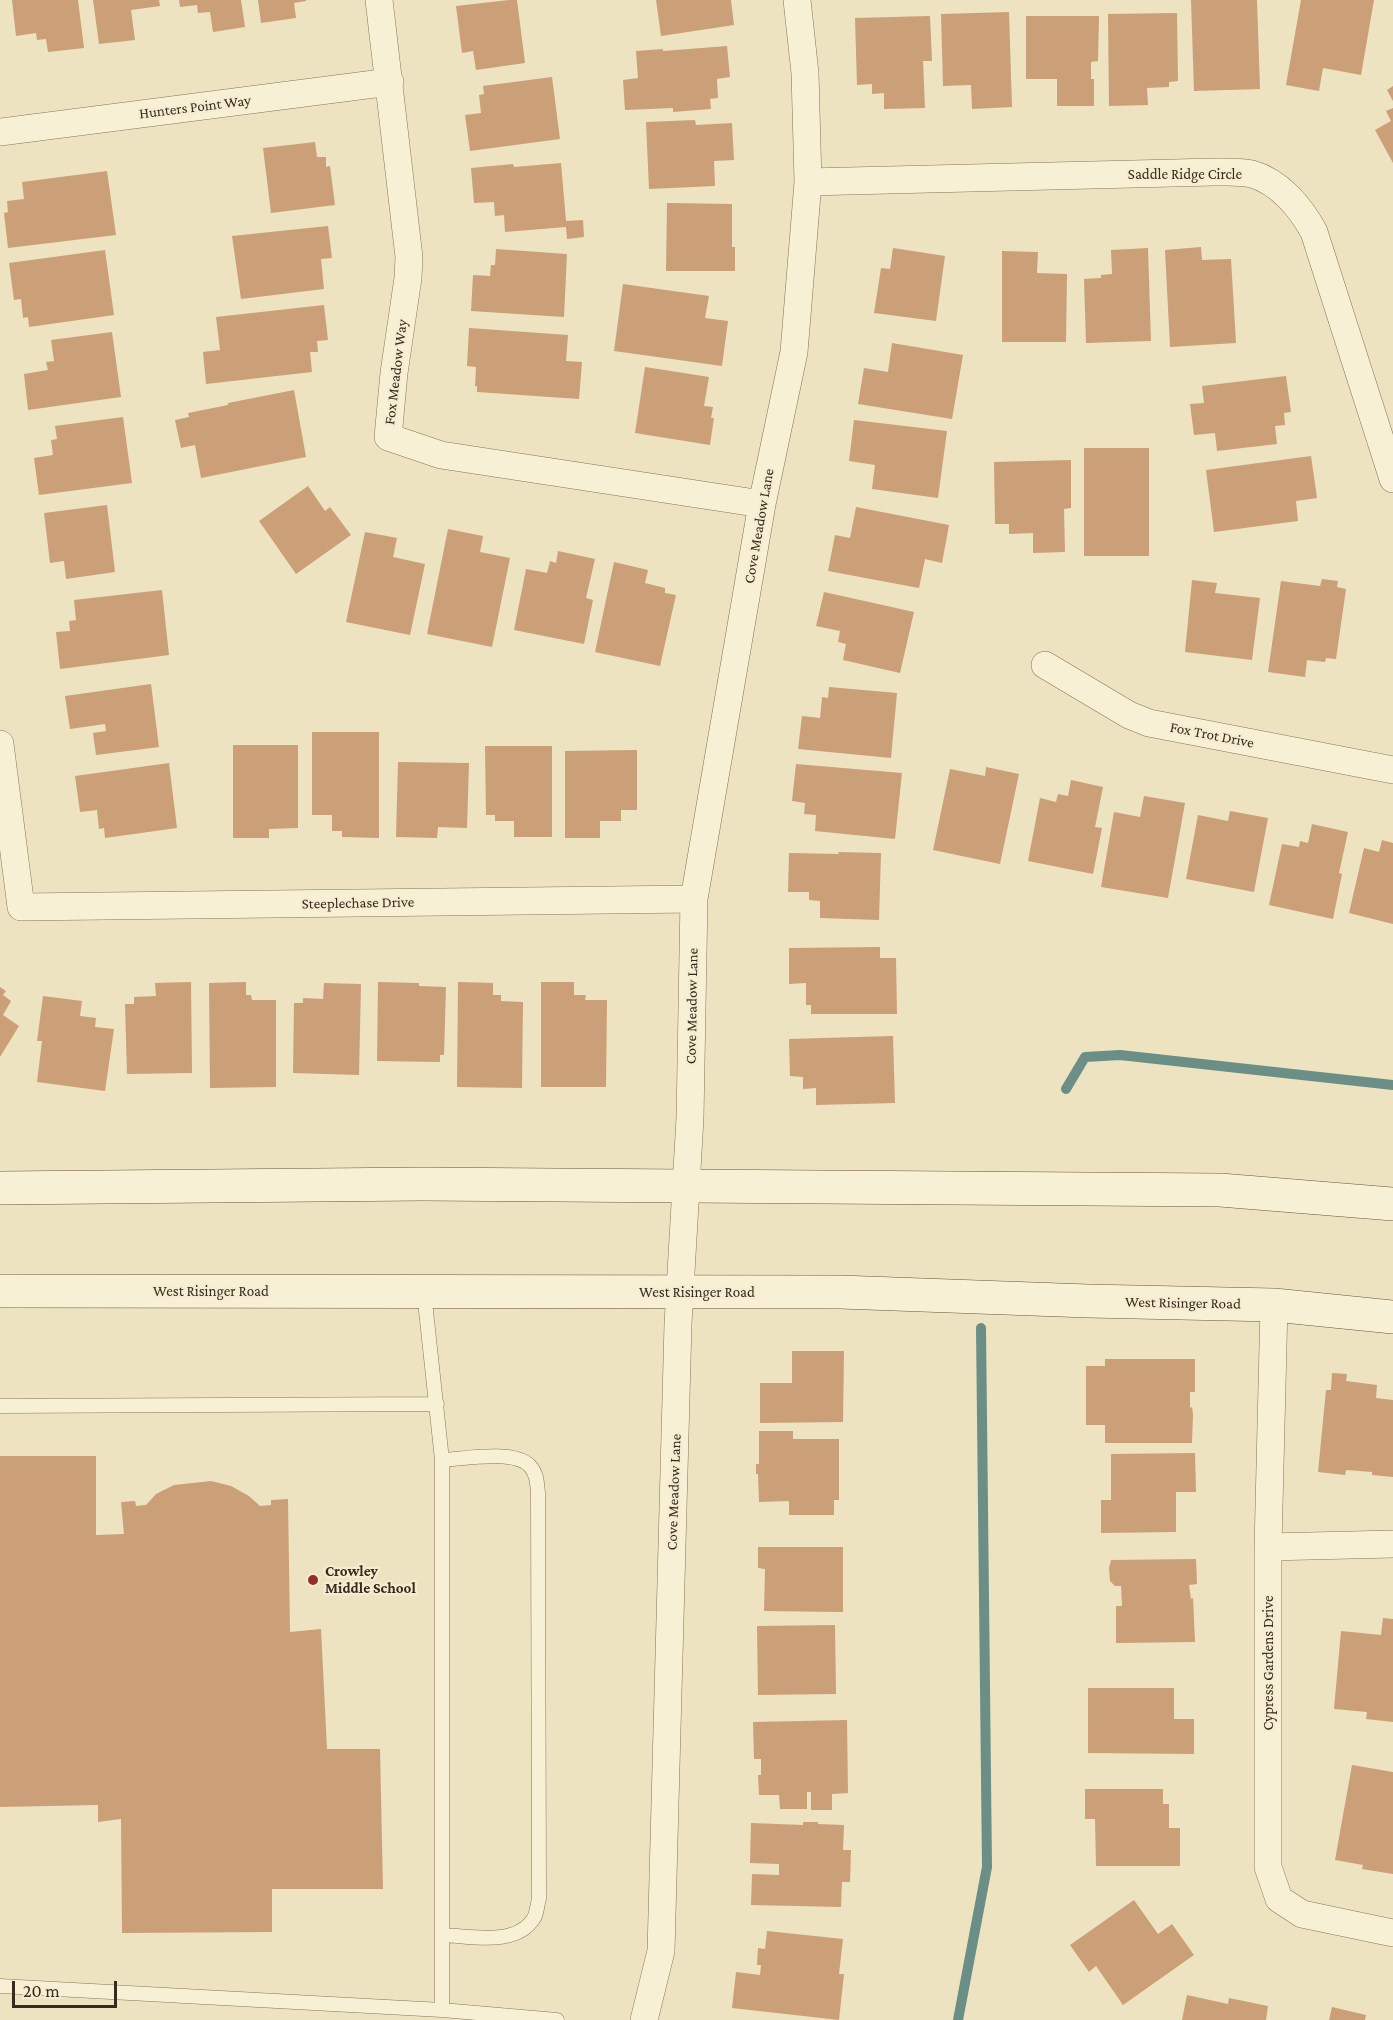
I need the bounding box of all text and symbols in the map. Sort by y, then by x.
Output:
street label: Hunters Point Way [138,91,252,123]
street label: Saddle Ridge Circle [1128,165,1242,183]
street label: Fox Meadow Way [381,318,411,426]
street label: Cove Meadow Lane [740,467,778,585]
street label: Fox Trot Drive [1168,718,1256,752]
street label: Steeplechase Drive [302,893,414,913]
street label: Cove Meadow Lane [682,948,702,1064]
street label: West Risinger Road [153,1282,269,1300]
street label: West Risinger Road [639,1283,755,1301]
street label: West Risinger Road [1125,1293,1241,1313]
street label: Cove Meadow Lane [663,1433,685,1551]
place label: Crowley Middle School [325,1562,416,1597]
marker: Crowley Middle School [306,1573,320,1587]
street label: Cypress Gardens Drive [1259,1595,1277,1731]
scale bar [15,1969,120,2007]
text: 20 m [23,1981,60,2001]

